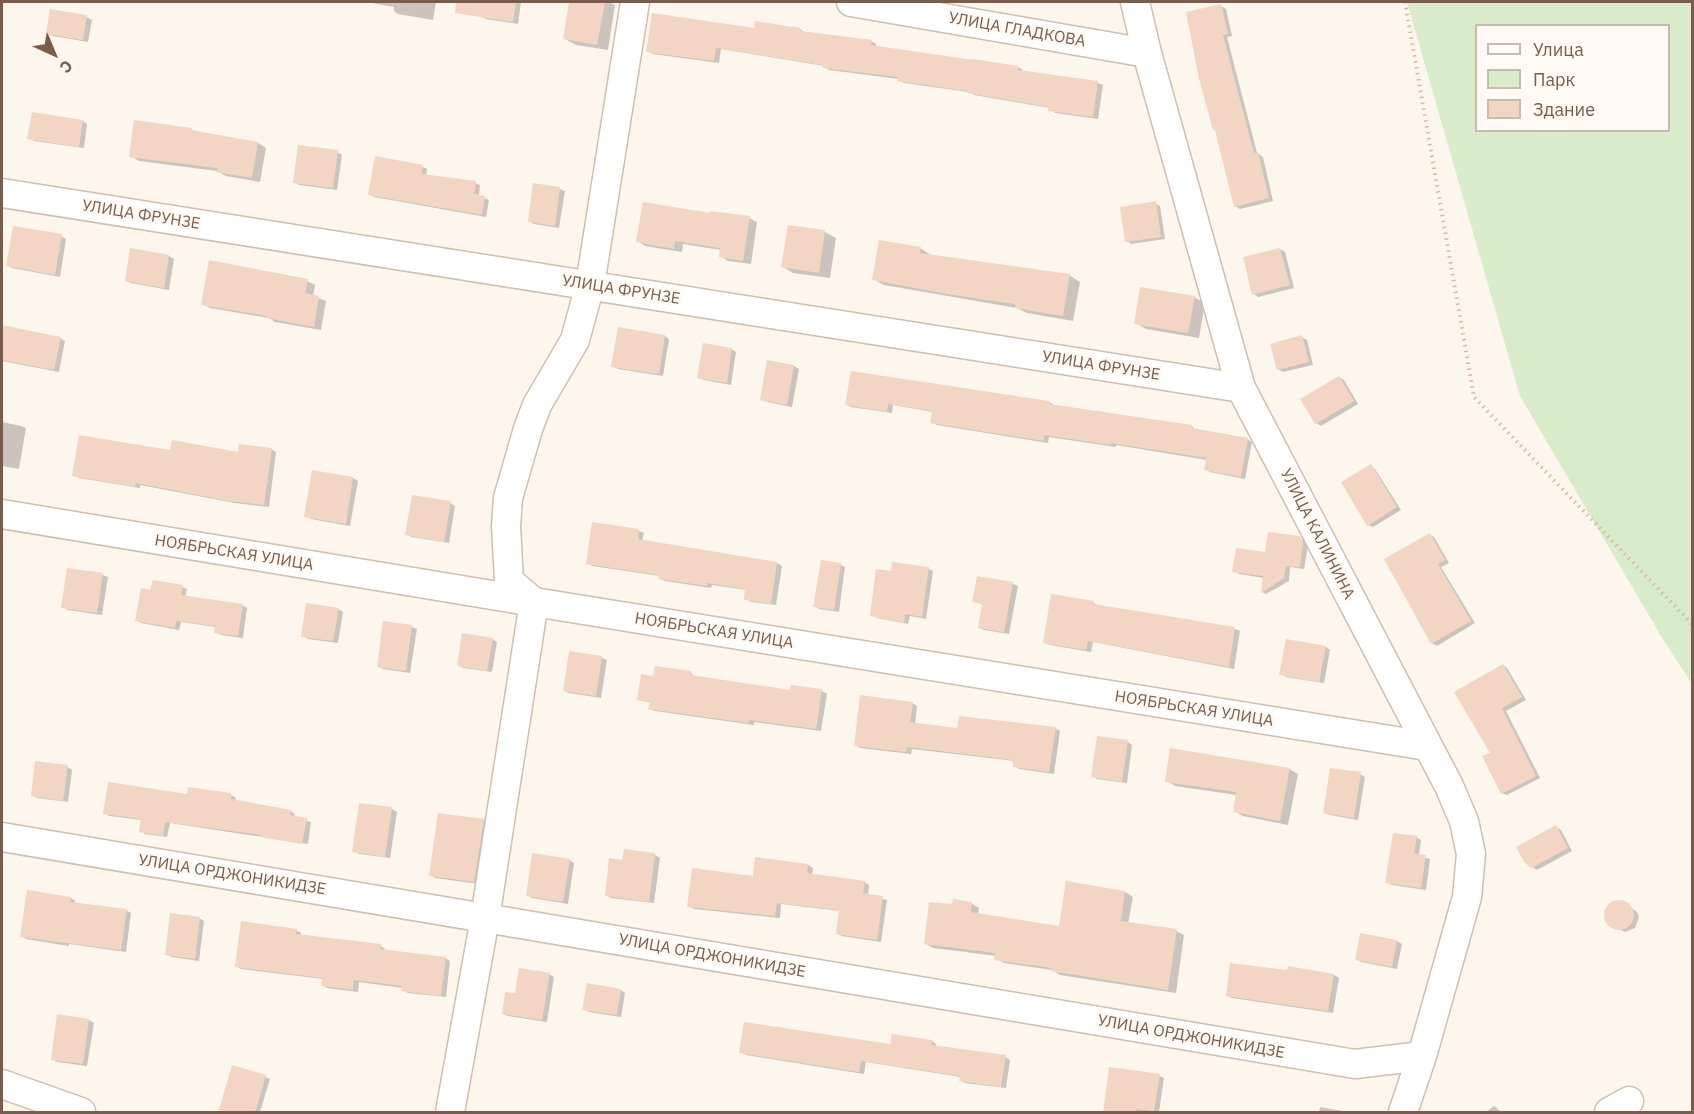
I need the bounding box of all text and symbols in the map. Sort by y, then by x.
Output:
street label: УЛИЦА ГЛАДКОВА [947,8,1087,52]
north arrow [24,24,84,84]
legend [1475,24,1670,132]
text: Улица [1533,38,1584,61]
text: С [56,56,77,78]
text: Парк [1533,68,1575,91]
text: Здание [1533,98,1595,121]
street label: УЛИЦА ФРУНЗЕ [80,196,202,234]
street label: УЛИЦА ФРУНЗЕ [560,271,682,309]
street label: УЛИЦА ФРУНЗЕ [1040,347,1162,385]
street label: УЛИЦА КАЛИНИНА [1276,465,1358,603]
street label: НОЯБРЬСКАЯ УЛИЦА [153,531,315,575]
street label: НОЯБРЬСКАЯ УЛИЦА [633,609,795,653]
street label: НОЯБРЬСКАЯ УЛИЦА [1113,687,1275,731]
street label: УЛИЦА ОРДЖОНИКИДЗЕ [137,851,327,899]
street label: УЛИЦА ОРДЖОНИКИДЗЕ [617,930,807,982]
street label: УЛИЦА ОРДЖОНИКИДЗЕ [1096,1011,1286,1063]

